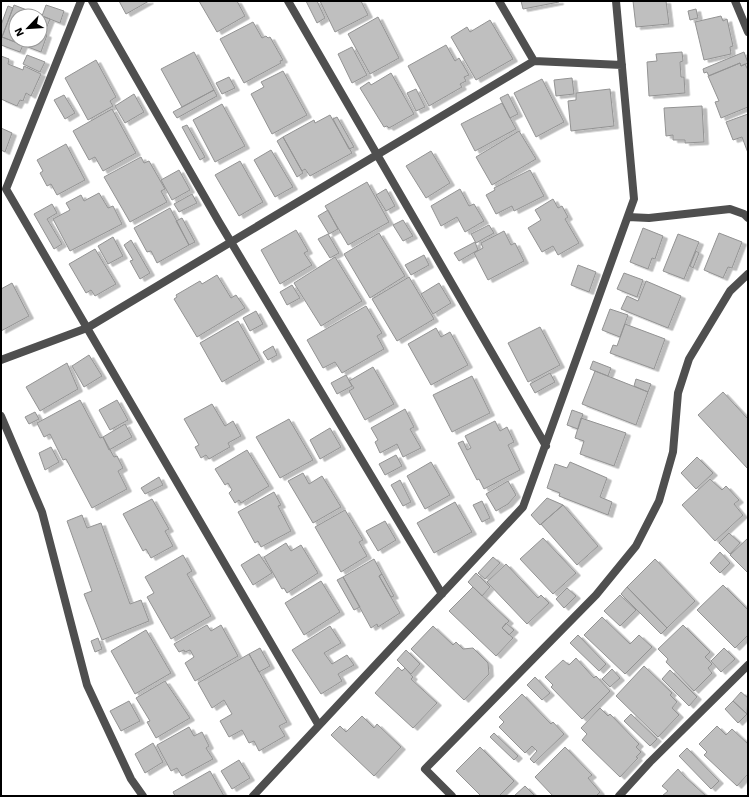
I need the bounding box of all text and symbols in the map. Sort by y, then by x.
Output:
north arrow [8,8,48,48]
text: N [12,26,27,38]

